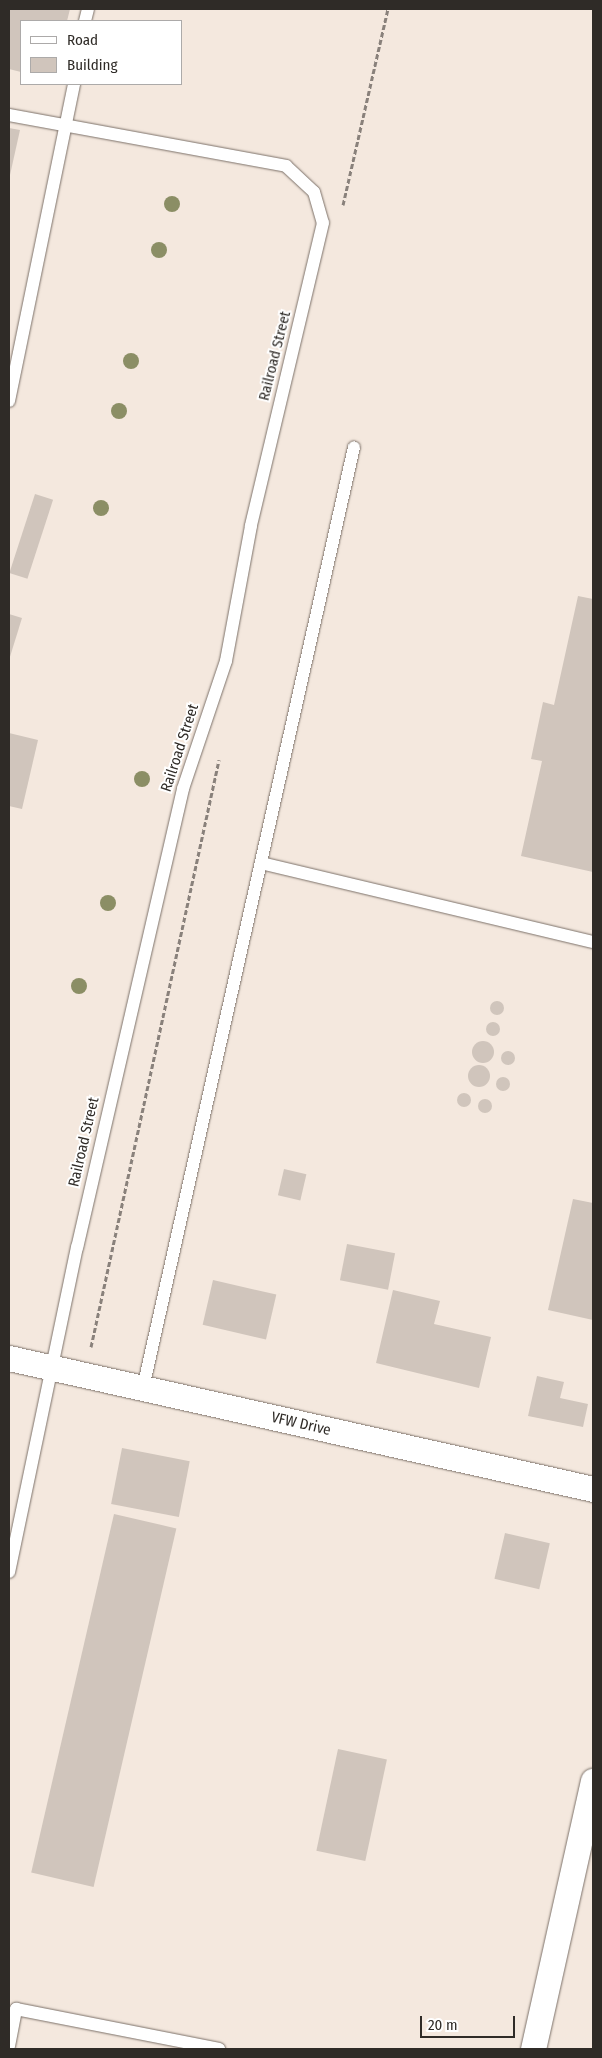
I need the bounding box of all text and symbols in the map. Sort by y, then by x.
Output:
legend [20,20,182,85]
text: Road [67,31,98,49]
text: Building [67,56,118,74]
street label: Railroad Street [255,309,295,403]
street label: Railroad Street [157,702,203,794]
street label: Railroad Street [65,1095,103,1189]
street label: VFW Drive [269,1408,333,1440]
scale bar [422,2006,517,2038]
text: 20 m [428,2016,458,2034]

